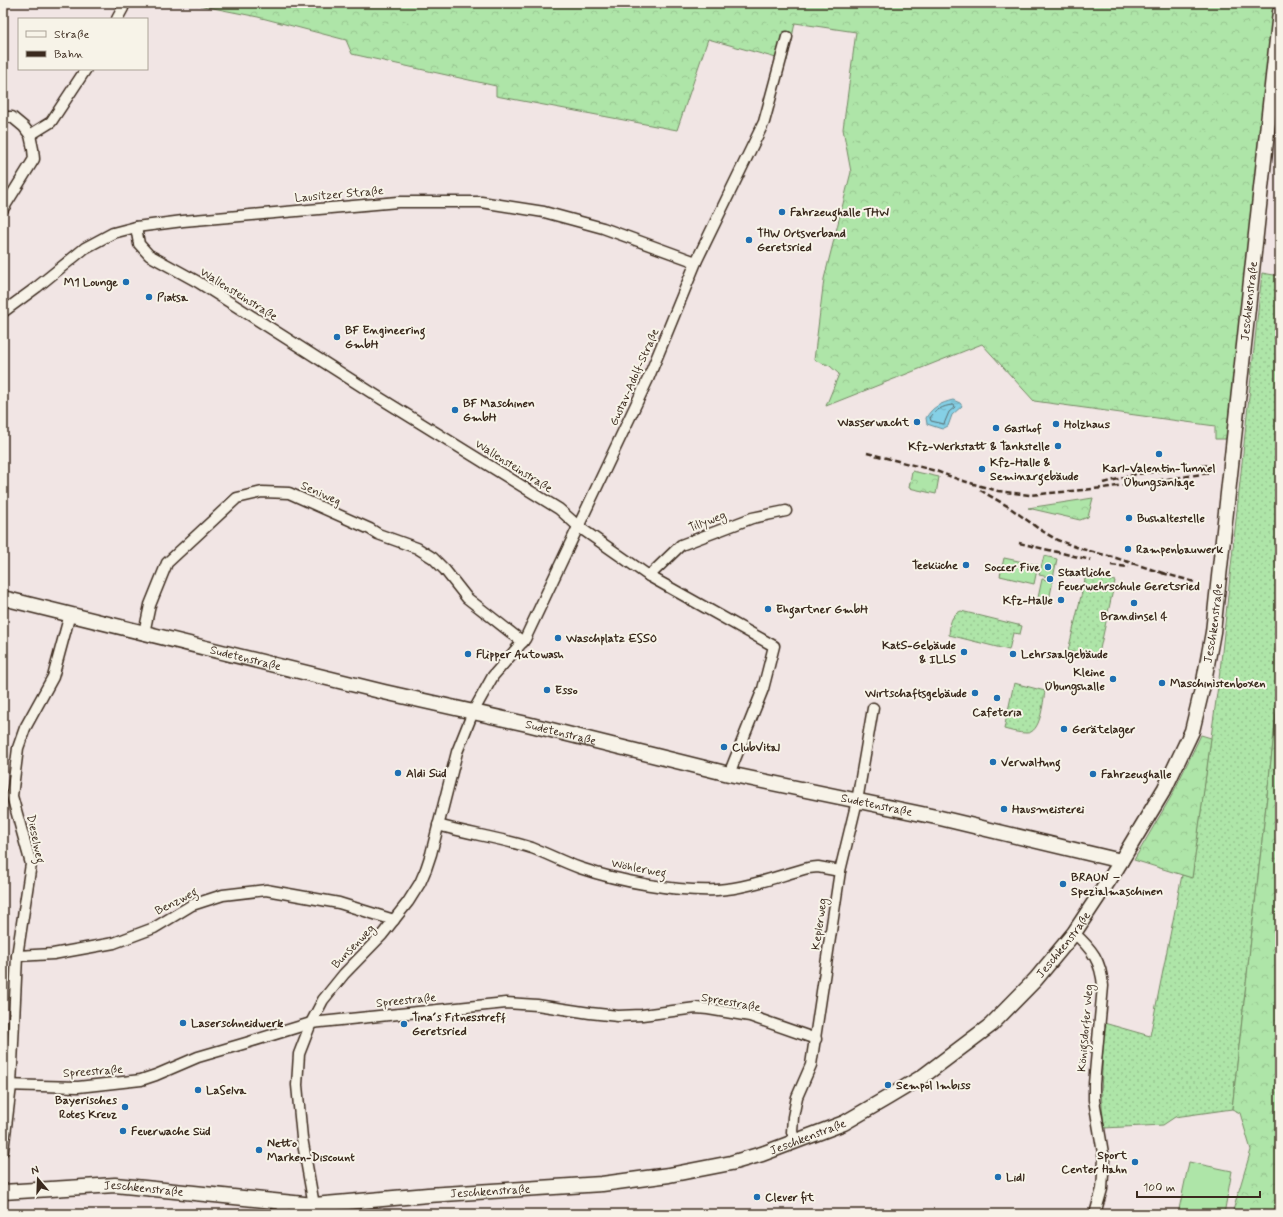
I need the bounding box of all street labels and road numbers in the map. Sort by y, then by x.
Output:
street label: Lausitzer Straße [294,183,384,207]
street label: Jeschkenstraße [1237,260,1262,342]
street label: Wallensteinstraße [197,265,280,325]
street label: Gustav-Adolf-Straße [606,326,664,429]
street label: Wallensteinstraße [472,437,555,497]
street label: Seniweg [298,478,343,510]
street label: Tillyweg [686,507,729,536]
street label: Jeschkenstraße [1200,582,1227,665]
street label: Sudetenstraße [208,642,283,675]
street label: Sudetenstraße [524,717,598,750]
street label: Sudetenstraße [839,790,914,821]
street label: Dieselweg [21,813,48,866]
street label: Wöhlerweg [610,856,668,883]
street label: Benzweg [152,884,201,920]
street label: Keplerweg [808,897,832,951]
street label: Jeschkenstraße [1033,909,1095,982]
street label: Bunsenweg [329,921,379,972]
street label: Königsdorfer Weg [1074,984,1099,1073]
street label: Spreestraße [375,990,437,1012]
street label: Spreestraße [700,990,762,1016]
street label: Spreestraße [63,1062,124,1082]
street label: Jeschkenstraße [768,1116,849,1159]
street label: Jeschkenstraße [103,1178,184,1201]
street label: Jeschkenstraße [450,1182,531,1203]

